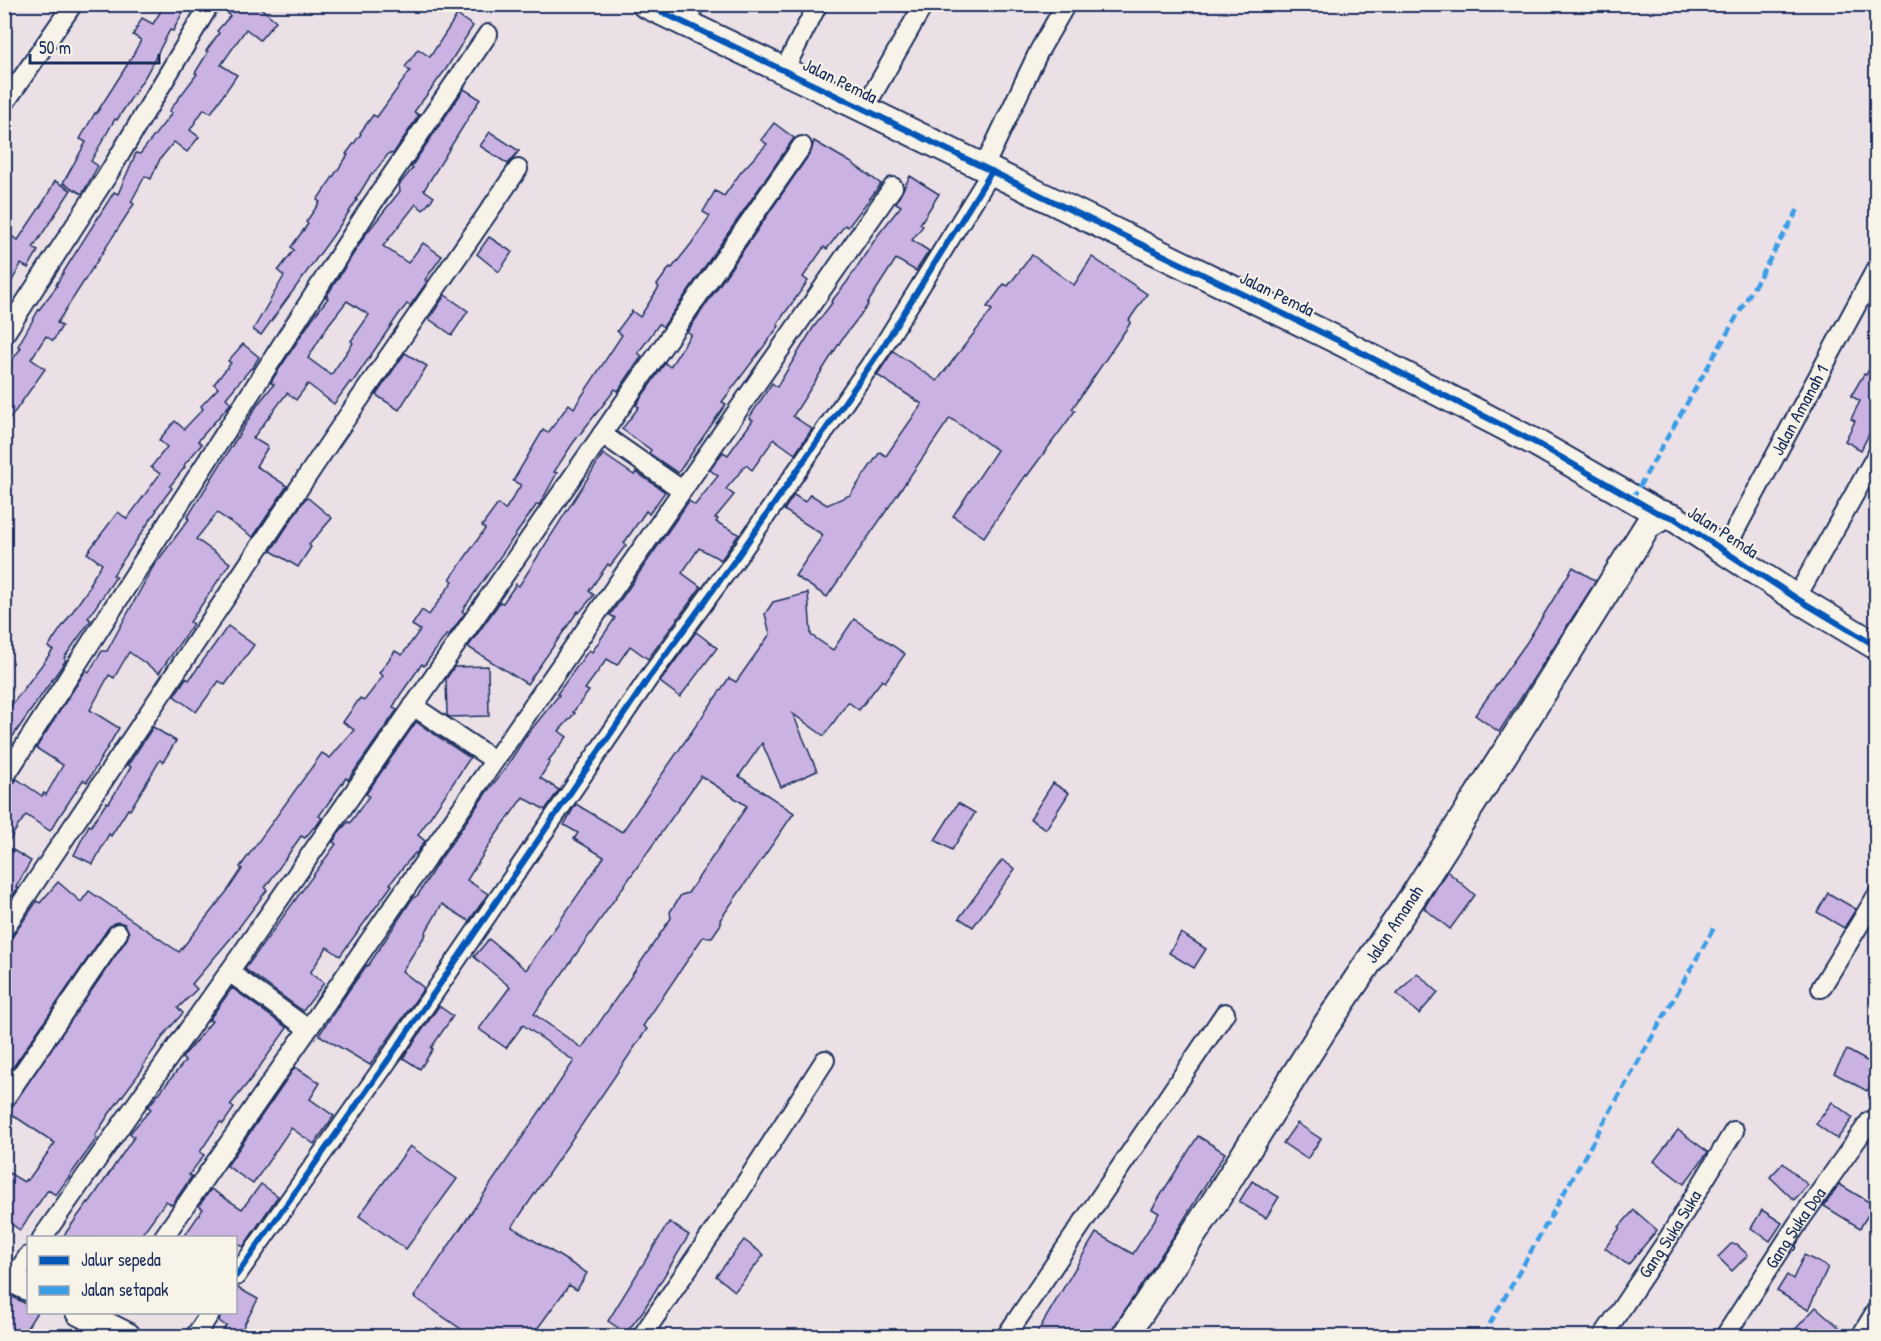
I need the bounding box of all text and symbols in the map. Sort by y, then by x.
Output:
scale bar [30,27,159,65]
text: 50 m [39,35,71,60]
street label: Jalan Pemda [799,52,882,109]
street label: Jalan Pemda [1236,265,1319,322]
street label: Jalan Amanah 1 [1765,360,1834,460]
street label: Jalan Pemda [1683,499,1764,564]
street label: Jalan Amanah [1359,880,1429,968]
street label: Gang Suka Doa [1759,1182,1831,1273]
street label: Gang Suka Suka [1632,1185,1707,1283]
legend [27,1236,237,1314]
text: Jalur sepeda [81,1247,161,1272]
text: Jalan setapak [81,1277,169,1302]

